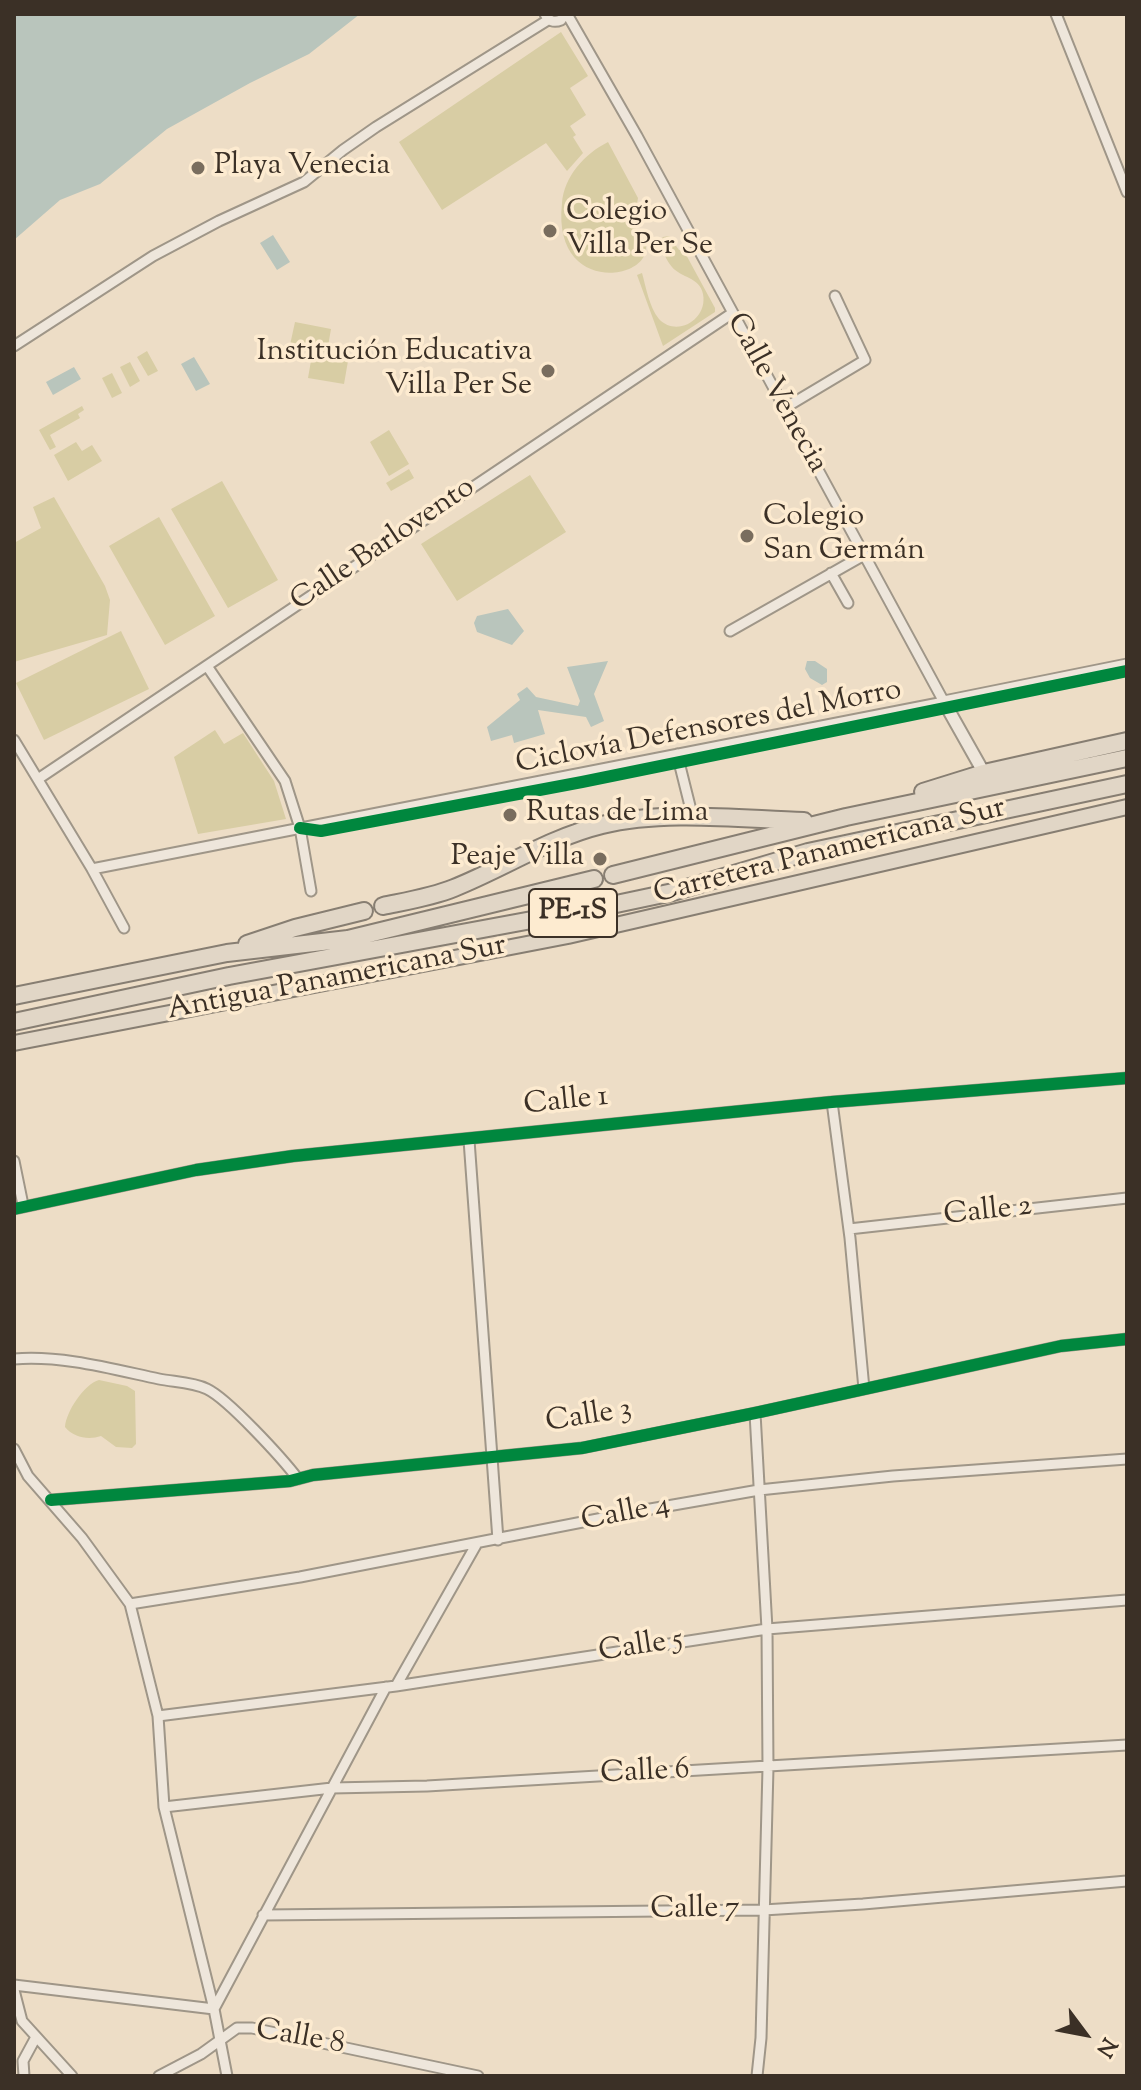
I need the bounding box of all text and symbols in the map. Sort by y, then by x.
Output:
place label: Playa Venecia [214,150,390,186]
marker: Playa Venecia [189,159,207,177]
place label: Colegio Villa Per Se [566,196,713,266]
marker: Colegio Villa Per Se [541,222,559,240]
street label: Calle Venecia [716,308,834,480]
place label: Institución Educativa Villa Per Se [257,336,532,406]
marker: Institución Educativa Villa Per Se [539,362,557,380]
street label: Calle Barlovento [285,471,483,621]
place label: Colegio San Germán [763,501,925,572]
marker: Colegio San Germán [738,527,756,545]
street label: Ciclovía Defensores del Morro [513,674,905,784]
street label: Carretera Panamericana Sur [651,792,1009,914]
place label: Rutas de Lima [526,797,708,833]
marker: Rutas de Lima [501,806,519,824]
place label: Peaje Villa [451,841,584,877]
marker: Peaje Villa [591,850,609,868]
road number: PE-1S [529,889,617,937]
street label: Antigua Panamericana Sur [165,929,509,1031]
street label: Calle 1 [522,1081,610,1125]
street label: Calle 2 [942,1190,1034,1236]
street label: Calle 3 [543,1393,635,1443]
street label: Calle 4 [579,1489,673,1541]
street label: Calle 5 [596,1624,686,1672]
street label: Calle 6 [599,1754,691,1794]
street label: Calle 7 [650,1892,740,1930]
north arrow [1045,1994,1125,2074]
street label: Calle 8 [253,2014,347,2064]
text: N [1087,2031,1124,2063]

